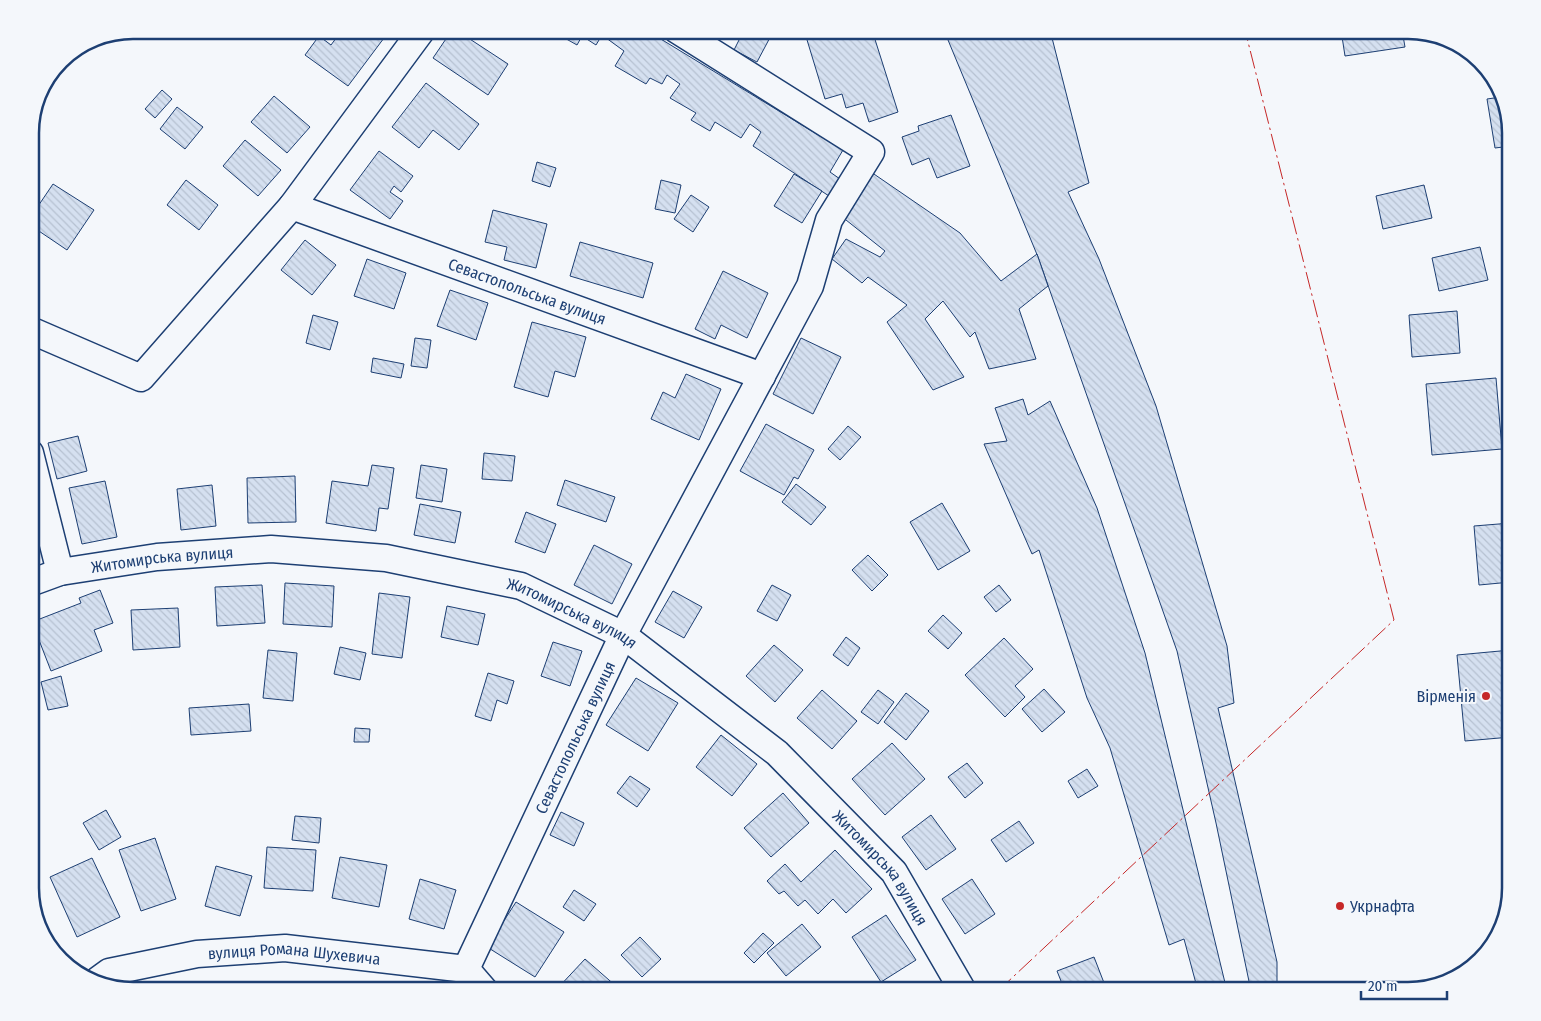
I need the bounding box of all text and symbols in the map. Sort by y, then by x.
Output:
street label: Севастопольська вулиця [446,254,609,329]
street label: Житомирська вулиця [90,543,234,577]
street label: Житомирська вулиця [505,574,641,653]
street label: Севастопольська вулиця [531,658,619,817]
place label: Вірменія [1417,687,1476,706]
marker: Вірменія [1480,690,1492,702]
street label: Житомирська вулиця [829,806,932,929]
place label: Укрнафта [1349,897,1415,916]
marker: Укрнафта [1334,900,1346,912]
street label: вулиця Романа Шухевича [207,939,382,969]
scale bar [1361,968,1447,1000]
text: 20 m [1368,977,1398,995]

